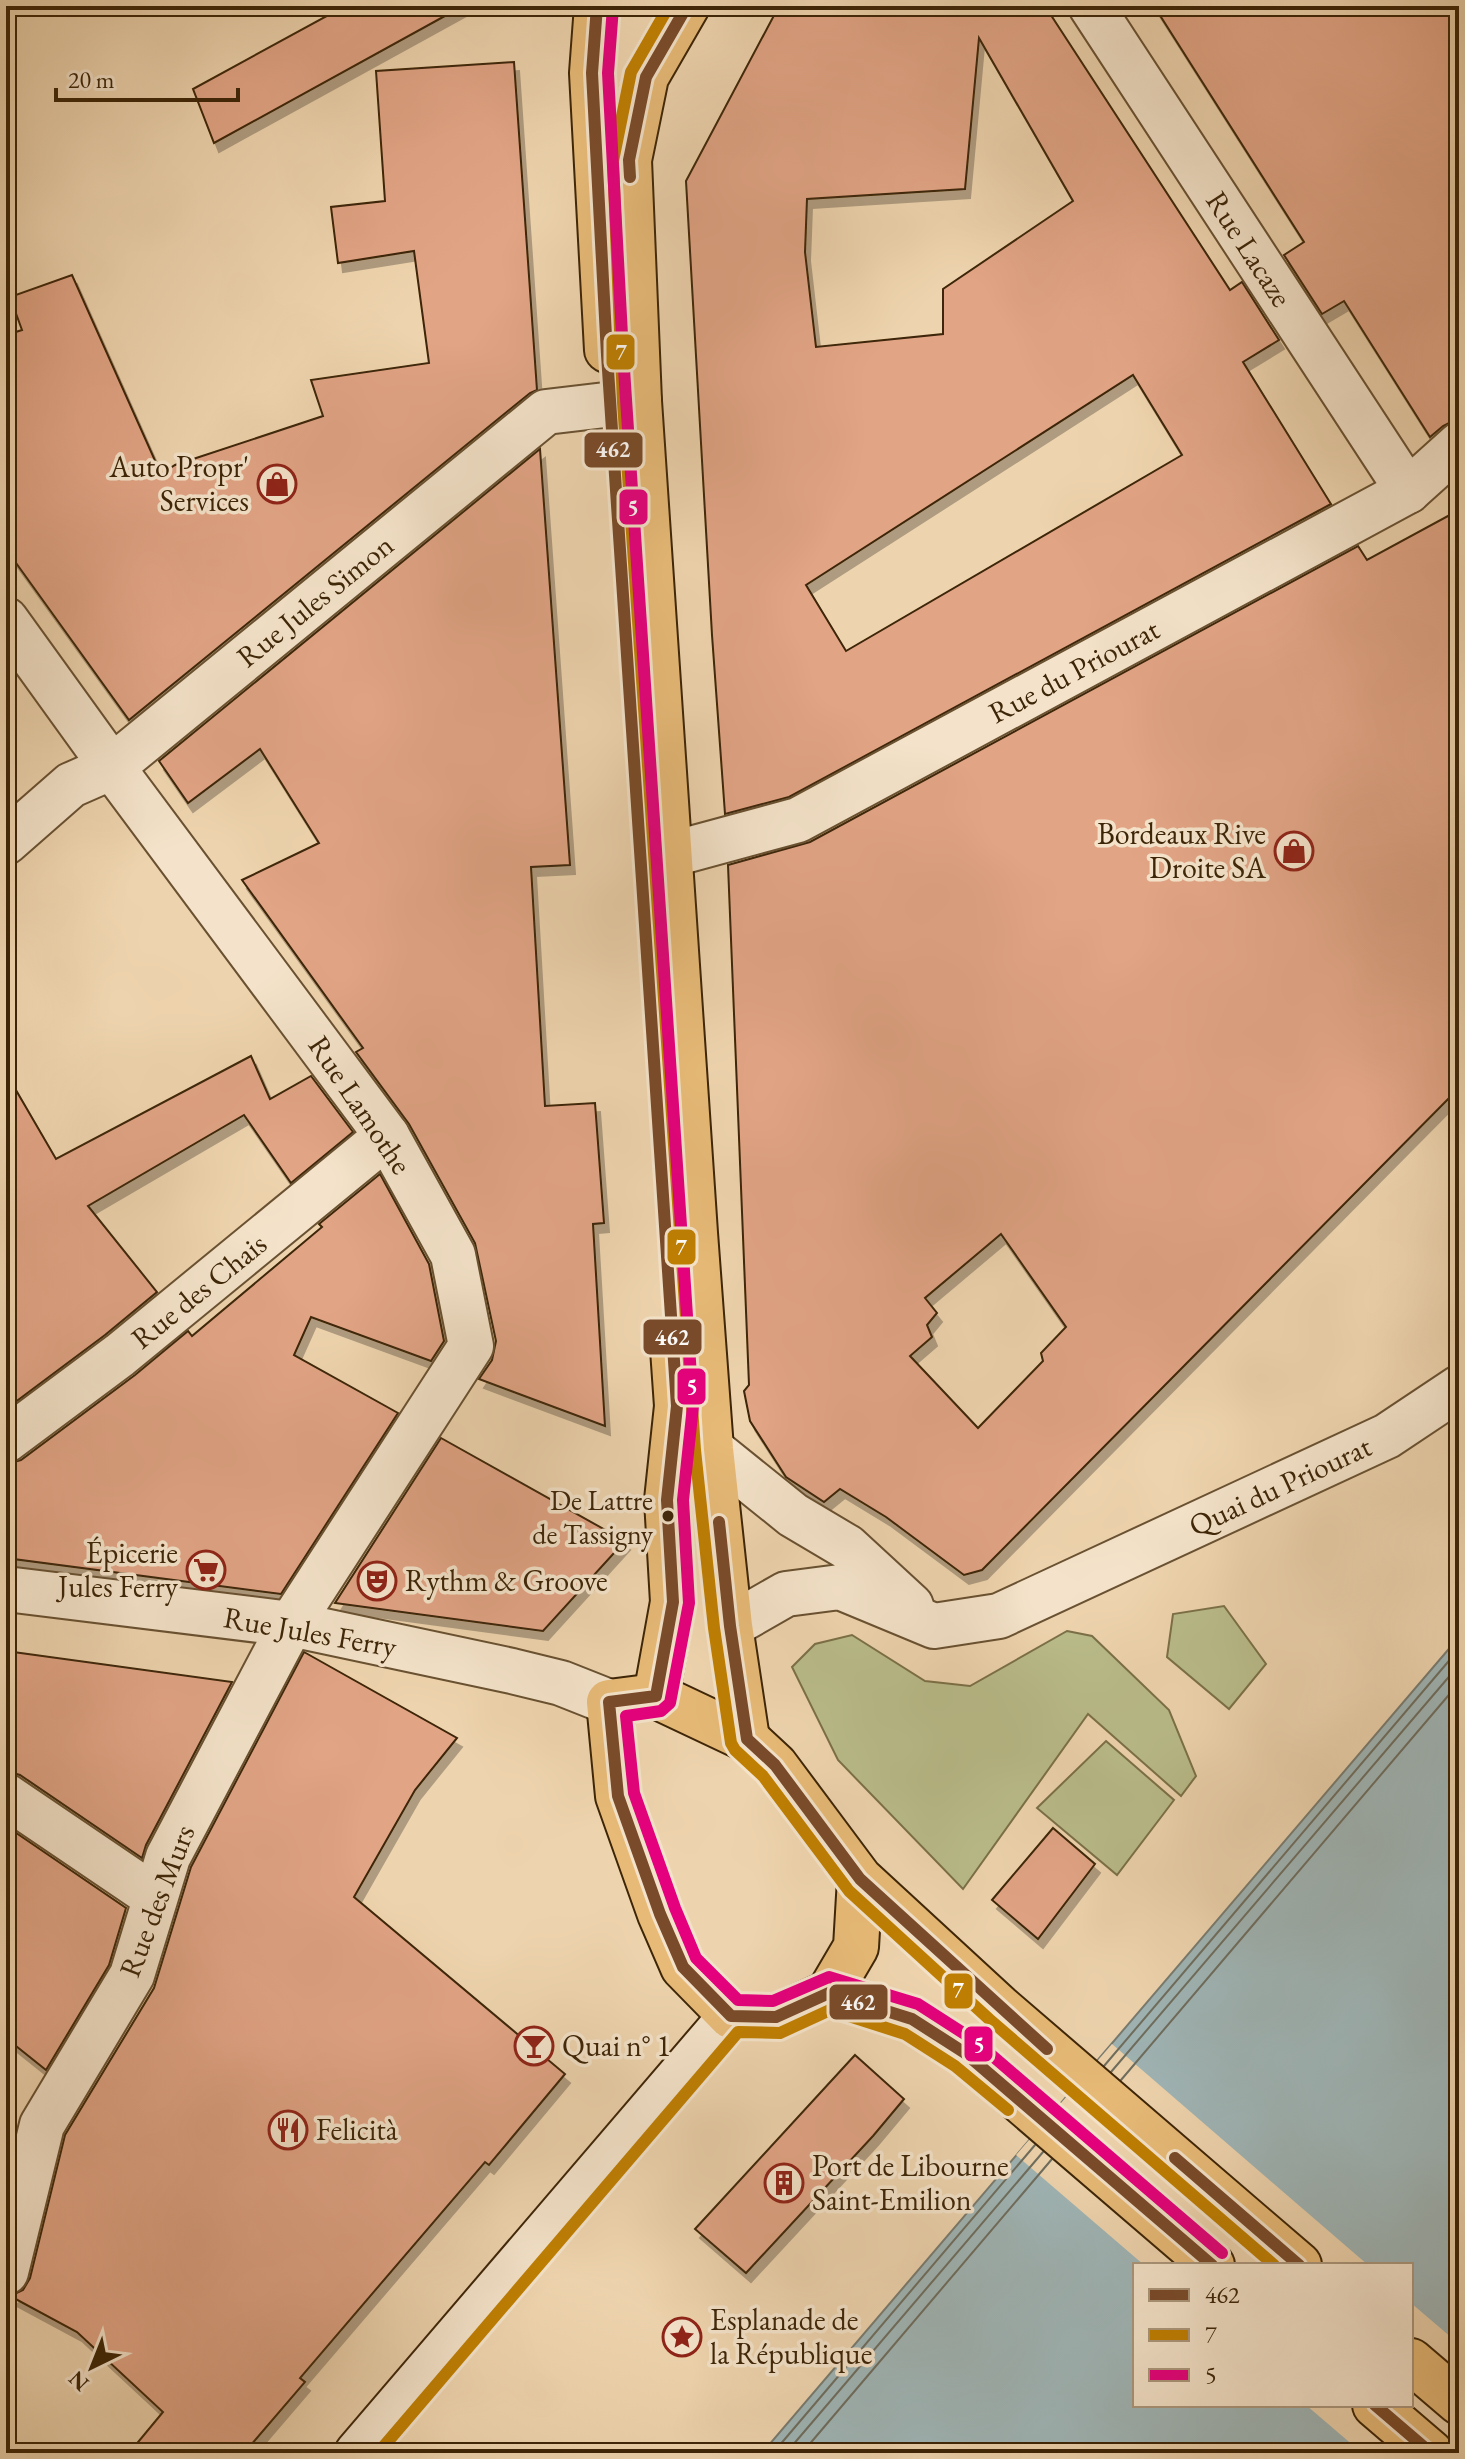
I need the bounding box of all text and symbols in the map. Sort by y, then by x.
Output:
scale bar [56,52,238,102]
text: 20 m [68,64,115,95]
street label: Rue Lacaze [1198,183,1301,314]
line badge: 7 [605,333,636,371]
text: 7 [615,338,627,367]
line badge: 462 [583,431,644,469]
text: 462 [596,435,631,464]
place label: Auto Propr' Services [108,447,249,520]
shop icon: Auto Propr' Services [256,463,298,505]
line badge: 5 [618,488,649,526]
text: 5 [627,493,639,522]
street label: Rue Jules Simon [228,525,401,676]
street label: Rue du Priourat [982,609,1166,732]
place label: Bordeaux Rive Droite SA [1097,814,1266,887]
shop icon: Bordeaux Rive Droite SA [1273,830,1315,872]
street label: Rue Lamothe [300,1028,421,1182]
street label: Rue des Chais [123,1224,274,1357]
line badge: 7 [666,1228,697,1266]
text: 7 [675,1233,687,1262]
line badge: 462 [642,1318,703,1356]
text: 462 [655,1323,690,1352]
line badge: 5 [676,1367,707,1406]
text: 5 [686,1372,698,1401]
street label: Quai du Priourat [1182,1426,1378,1545]
place label: De Lattre de Tassigny [532,1482,654,1552]
marker: De Lattre de Tassigny [660,1508,676,1524]
place label: Épicerie Jules Ferry [55,1533,179,1606]
supermarket icon: Épicerie Jules Ferry [185,1549,227,1591]
theatre icon: Rythm & Groove [356,1560,398,1602]
place label: Rythm & Groove [405,1561,608,1600]
street label: Rue Jules Ferry [221,1597,400,1666]
street label: Rue des Murs [110,1819,203,1983]
line badge: 7 [943,1972,974,2010]
text: 7 [952,1976,964,2005]
line badge: 462 [828,1983,889,2021]
text: 462 [841,1988,876,2017]
bar icon: Quai n° 1 [513,2025,555,2067]
line badge: 5 [963,2025,994,2063]
place label: Quai n° 1 [562,2026,671,2065]
text: 5 [973,2030,985,2059]
restaurant icon: Felicità [267,2109,309,2151]
place label: Felicità [316,2110,398,2149]
place label: Port de Libourne Saint-Emilion [812,2146,1009,2219]
building icon: Port de Libourne Saint-Emilion [763,2162,805,2204]
legend [1133,2263,1413,2407]
text: 462 [1205,2279,1240,2310]
place label: Esplanade de la République [710,2300,872,2373]
place icon: Esplanade de la République [661,2316,703,2358]
text: 7 [1205,2319,1217,2350]
north arrow [52,2327,132,2407]
text: 5 [1205,2359,1217,2390]
text: N [62,2364,95,2398]

